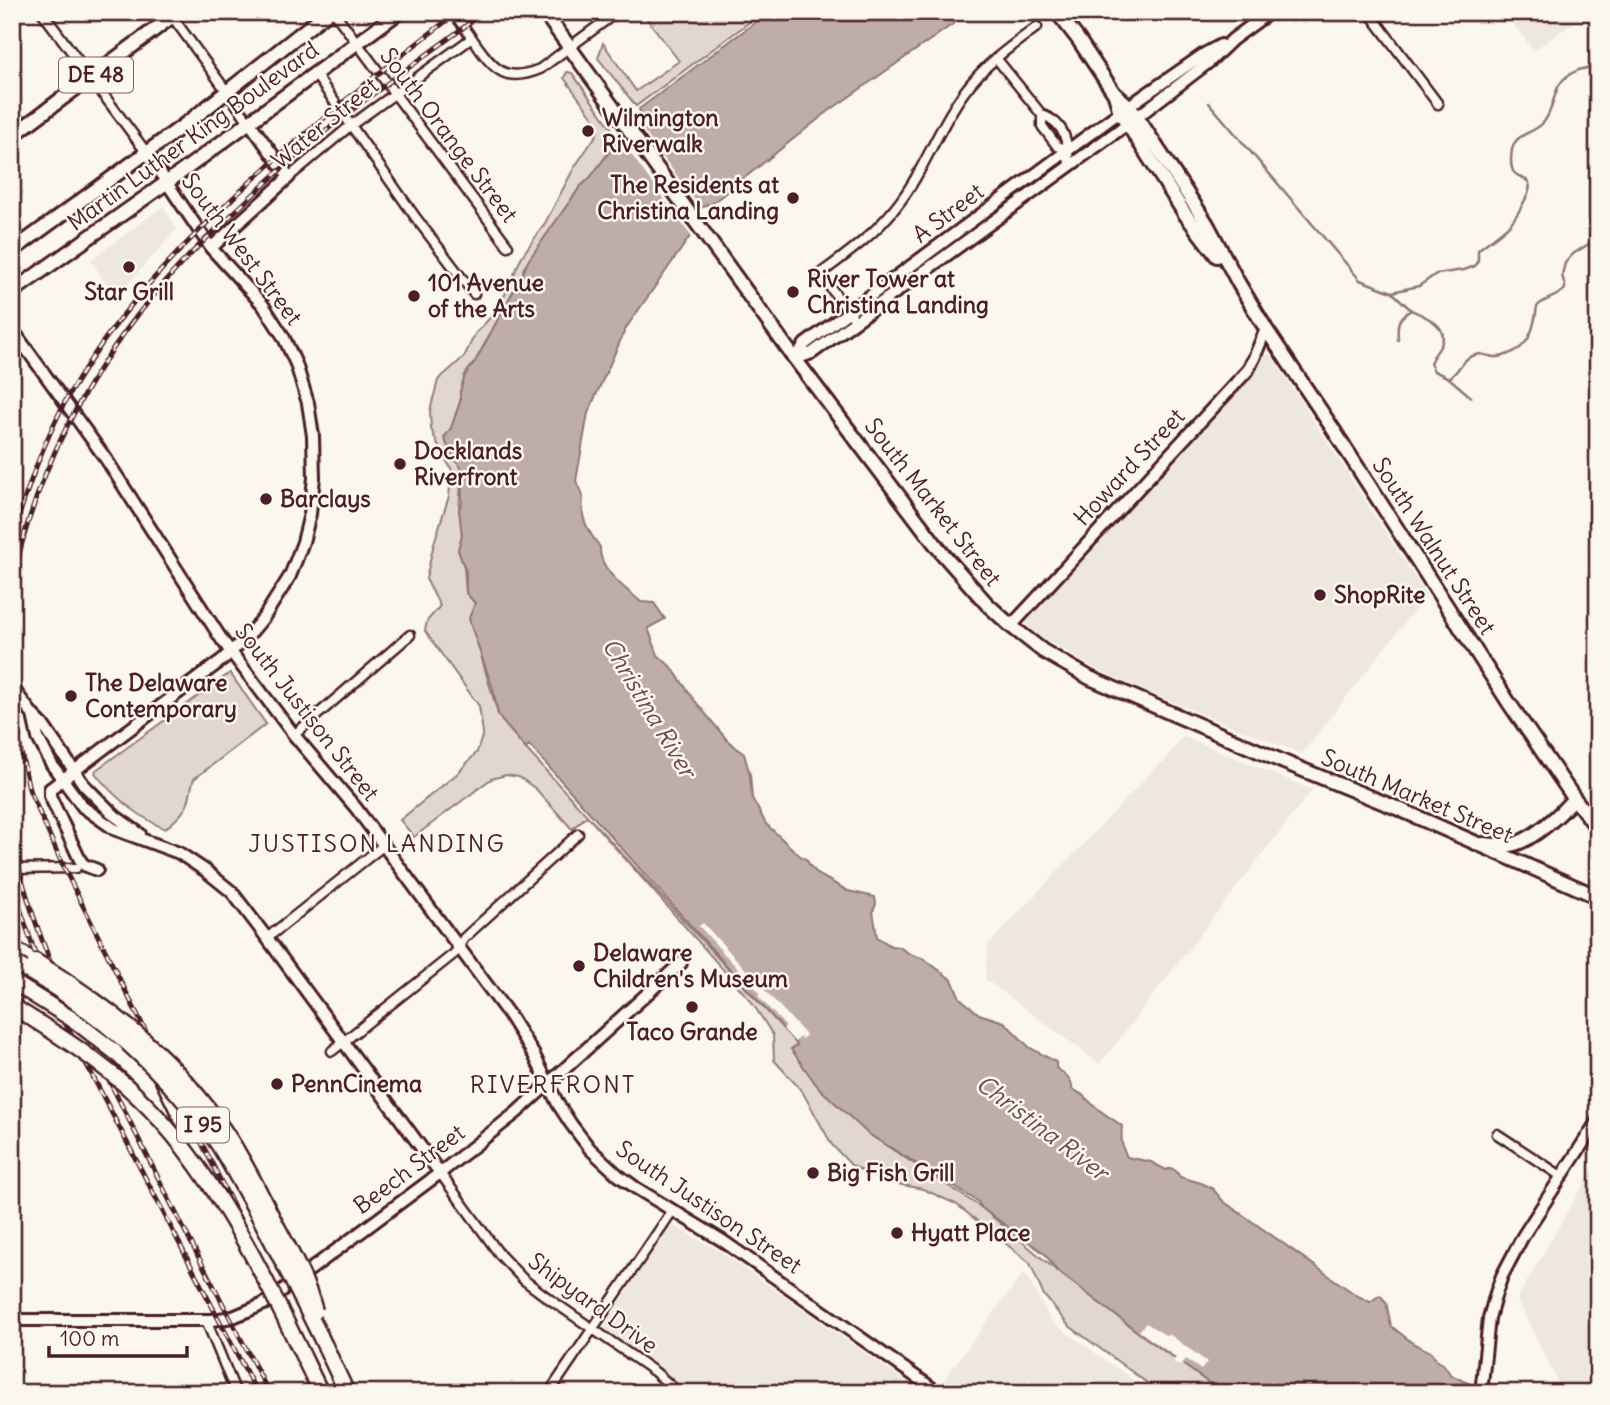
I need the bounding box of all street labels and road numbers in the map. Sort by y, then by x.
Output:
street label: Martin Luther King Boulevard [61,35,324,237]
street label: South Orange Street [374,42,525,228]
road number: DE 48 [59,57,133,92]
street label: Water Street [265,70,384,175]
street label: South West Street [176,167,309,331]
street label: A Street [906,176,989,249]
street label: Howard Street [1067,402,1191,531]
street label: South Market Street [859,412,1008,592]
street label: South Walnut Street [1366,452,1503,640]
street label: South Justison Street [229,617,386,807]
street label: South Market Street [1317,742,1518,849]
road number: I 95 [177,1108,229,1142]
street label: Beech Street [347,1117,470,1220]
street label: South Justison Street [611,1134,808,1280]
street label: Shipyard Drive [523,1246,664,1359]

